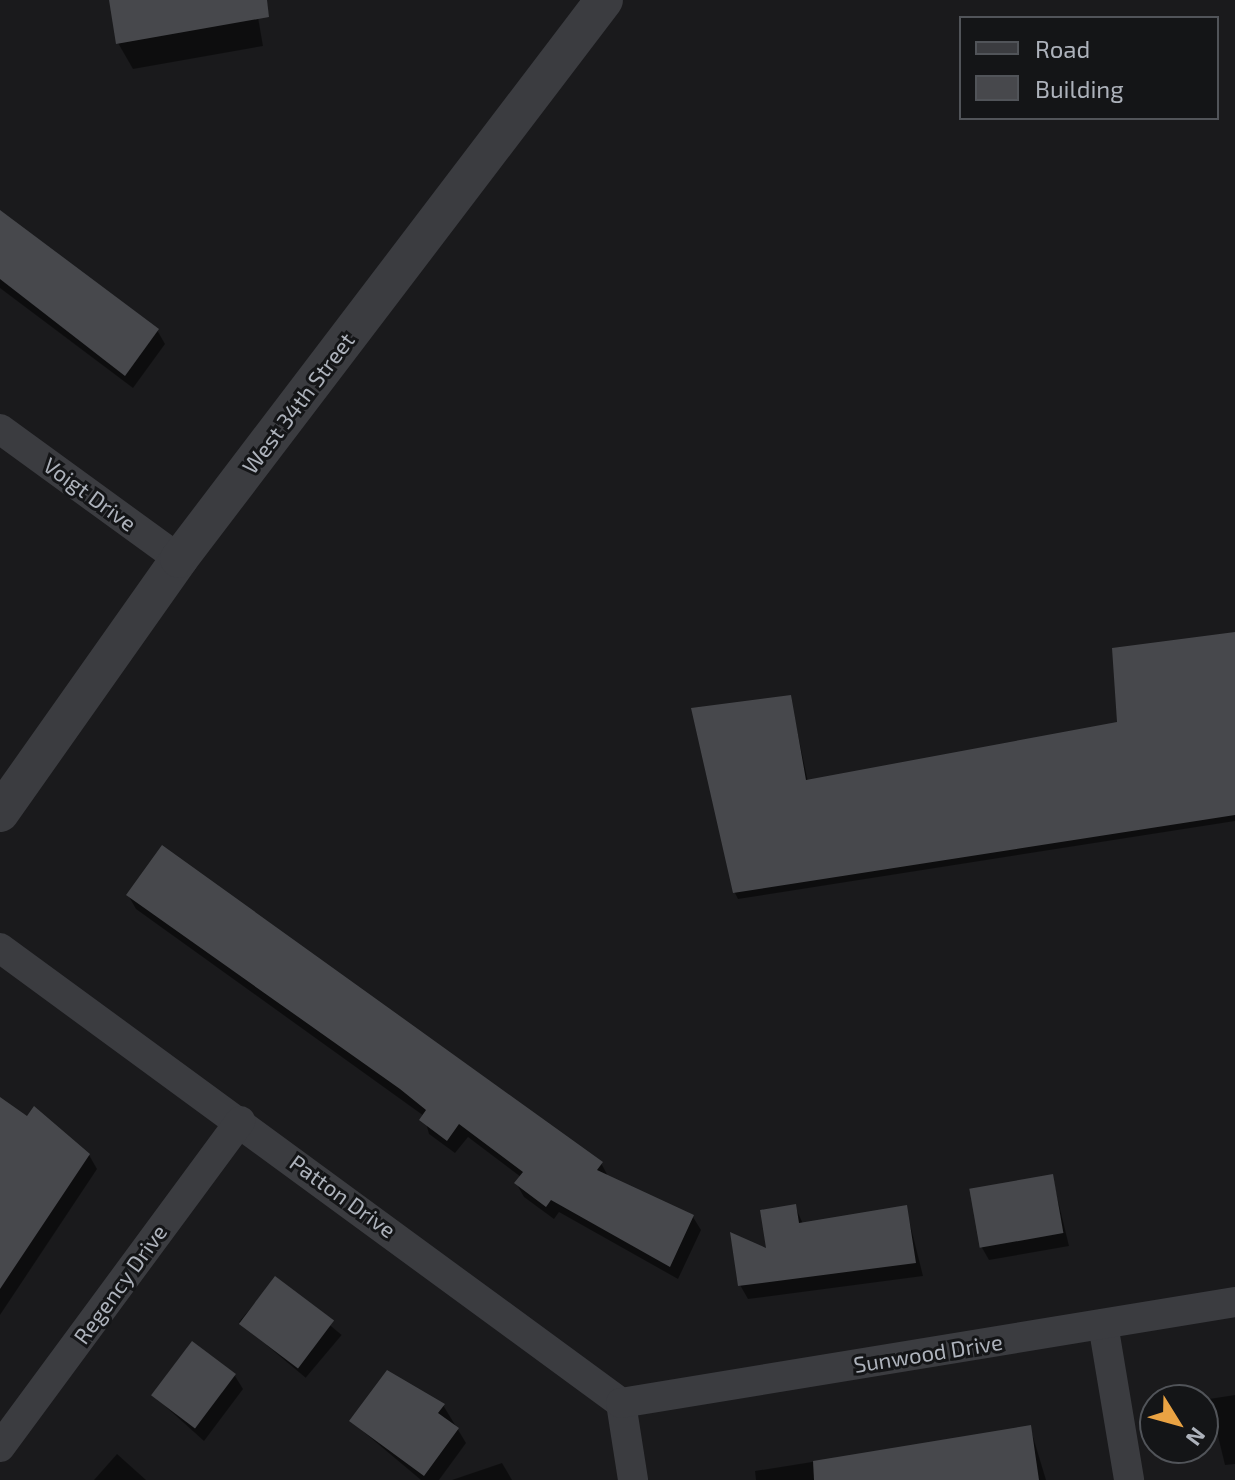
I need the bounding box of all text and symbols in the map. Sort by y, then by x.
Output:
legend [959,16,1219,120]
text: Road [1035,34,1090,63]
text: Building [1035,74,1124,103]
street label: West 34th Street [236,327,360,479]
street label: Voigt Drive [38,451,142,537]
street label: Patton Drive [285,1149,401,1243]
street label: Regency Drive [68,1219,172,1349]
street label: Sunwood Drive [852,1328,1004,1378]
north arrow [1139,1384,1219,1464]
text: N [1181,1423,1212,1451]

